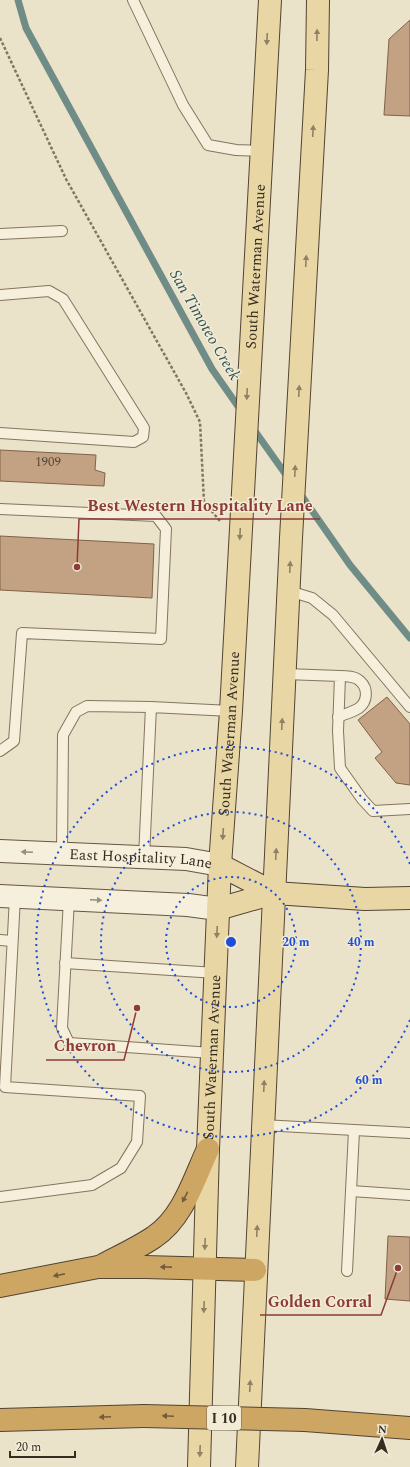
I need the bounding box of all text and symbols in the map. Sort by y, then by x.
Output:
one-way arrow [314,29,321,41]
one-way arrow [264,33,271,45]
one-way arrow [310,125,317,137]
street label: South Waterman Avenue [239,183,271,350]
one-way arrow [303,255,310,267]
water label: San Timoteo Creek [163,265,247,385]
one-way arrow [296,385,303,397]
one-way arrow [244,388,250,401]
house number: 1909 [35,452,62,472]
one-way arrow [291,465,298,477]
callout: Best Western Hospitality Lane [79,491,320,519]
text: Best Western Hospitality Lane [87,494,313,518]
one-way arrow [237,528,243,541]
one-way arrow [286,561,293,573]
street label: South Waterman Avenue [212,651,246,817]
one-way arrow [279,718,286,730]
one-way arrow [219,828,226,840]
street label: East Hospitality Lane [69,842,214,875]
one-way arrow [273,847,279,860]
one-way arrow [20,849,33,855]
one-way arrow [90,897,103,903]
one-way arrow [214,926,221,938]
text: 20 m [282,933,310,952]
text: 40 m [347,933,375,952]
centre of rings [224,935,238,949]
street label: South Waterman Avenue [197,974,227,1140]
callout: Chevron [46,1032,124,1060]
text: Chevron [54,1034,116,1058]
text: 60 m [355,1071,383,1090]
one-way arrow [261,1080,268,1092]
one-way arrow [182,1191,189,1203]
one-way arrow [254,1225,261,1237]
one-way arrow [202,1238,209,1250]
one-way arrow [159,1264,172,1270]
one-way arrow [53,1272,65,1278]
callout: Golden Corral [260,1287,381,1315]
text: Golden Corral [268,1290,372,1314]
one-way arrow [200,1301,207,1313]
one-way arrow [247,1380,254,1392]
road number: I 10 [207,1406,241,1430]
one-way arrow [162,1413,174,1420]
one-way arrow [98,1414,111,1420]
north arrow [362,1419,402,1459]
text: N [378,1421,387,1438]
scale bar [10,1433,75,1459]
text: 20 m [16,1438,41,1457]
one-way arrow [196,1445,203,1457]

